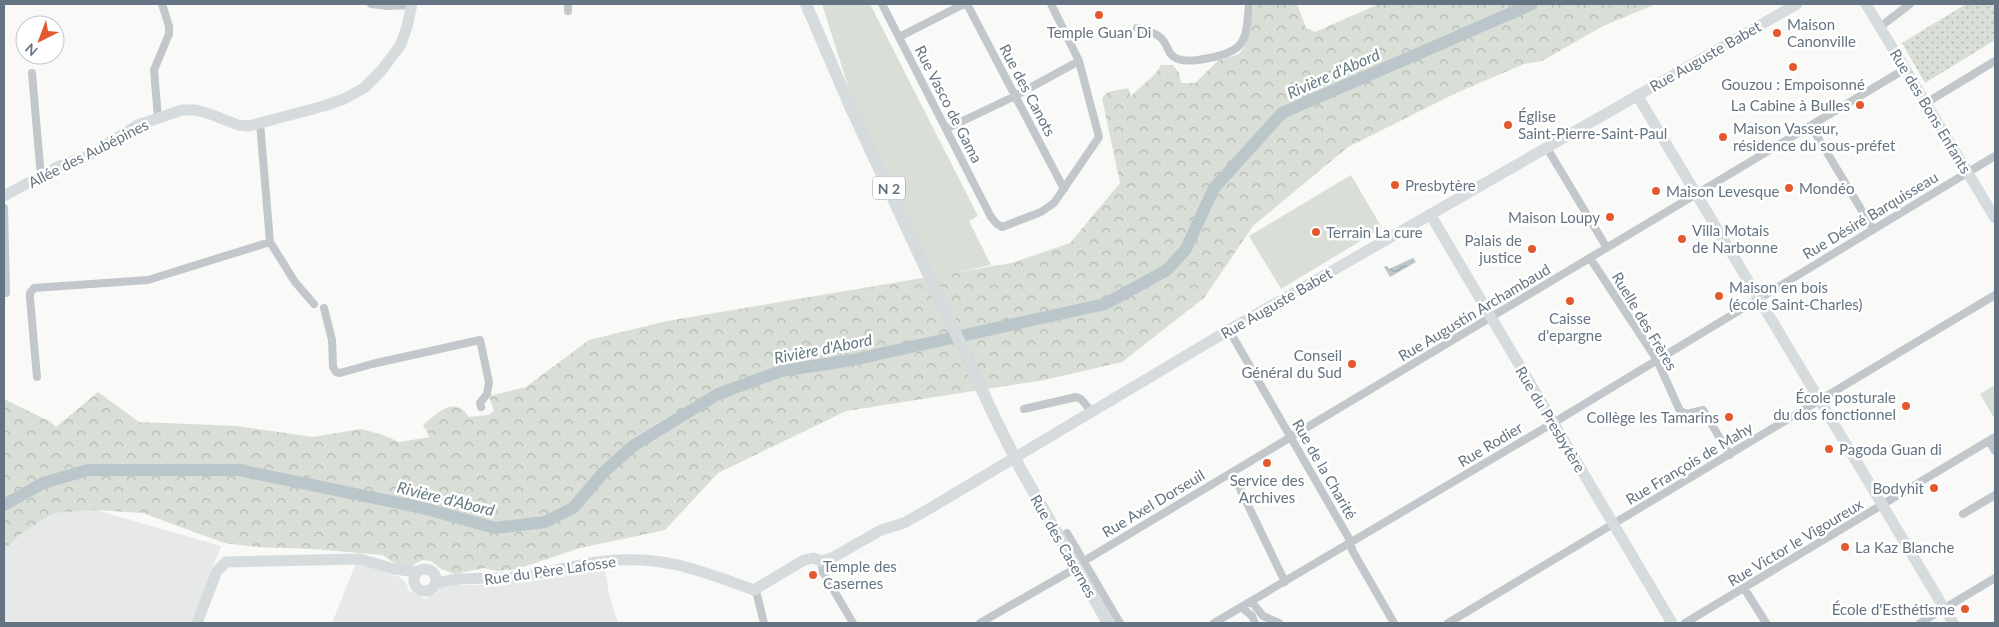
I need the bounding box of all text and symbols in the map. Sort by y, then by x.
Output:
marker: Temple Guan Di [1093,9,1105,21]
north arrow [15,15,65,65]
place label: Maison Canonville [1787,15,1856,50]
street label: Rue Auguste Babet [1646,17,1764,95]
place label: Temple Guan Di [1047,23,1151,41]
marker: Maison Canonville [1771,27,1783,39]
text: N [21,40,41,60]
street label: Rue des Canots [996,41,1060,139]
street label: Rue Vasco de Gama [912,42,986,166]
water label: Rivière d'Abord [1284,44,1383,102]
street label: Rue des Bons Enfants [1887,45,1975,177]
marker: Gouzou : Empoisonné [1787,61,1799,73]
place label: Gouzou : Empoisonné [1721,75,1865,93]
place label: La Cabine à Bulles [1731,96,1850,114]
marker: La Cabine à Bulles [1854,99,1866,111]
place label: Église Saint-Pierre-Saint-Paul [1518,107,1667,142]
street label: Allée des Aubépines [25,115,151,191]
marker: Église Saint-Pierre-Saint-Paul [1502,119,1514,131]
place label: Maison Vasseur, résidence du sous-préfet [1733,119,1896,154]
marker: Maison Vasseur, résidence du sous-préfet [1717,131,1729,143]
street label: Rue Désiré Barquisseau [1799,167,1941,263]
place label: Presbytère [1405,176,1476,194]
road number: N 2 [873,177,905,200]
marker: Presbytère [1389,179,1401,191]
place label: Mondéo [1799,179,1854,197]
place label: Maison Levesque [1666,182,1780,200]
marker: Mondéo [1783,182,1795,194]
marker: Maison Levesque [1650,185,1662,197]
place label: Maison Loupy [1508,208,1600,226]
marker: Maison Loupy [1604,211,1616,223]
place label: Villa Motais de Narbonne [1692,221,1778,256]
place label: Terrain La cure [1326,223,1423,241]
marker: Terrain La cure [1310,226,1322,238]
place label: Palais de justice [1465,231,1522,266]
marker: Villa Motais de Narbonne [1676,233,1688,245]
marker: Palais de justice [1526,243,1538,255]
street label: Rue Augustin Archambaud [1395,260,1553,364]
street label: Rue Auguste Babet [1217,264,1335,342]
street label: Ruelle des Frères [1609,269,1681,373]
place label: Maison en bois (école Saint-Charles) [1729,278,1863,313]
marker: Maison en bois (école Saint-Charles) [1713,290,1725,302]
marker: Caisse d'epargne [1564,295,1576,307]
place label: Caisse d'epargne [1538,309,1602,344]
water label: Rivière d'Abord [772,329,874,367]
place label: Conseil Général du Sud [1241,346,1342,381]
marker: Conseil Général du Sud [1346,358,1358,370]
street label: Rue du Presbytère [1512,363,1590,475]
place label: École posturale du dos fonctionnel [1773,388,1896,423]
marker: École posturale du dos fonctionnel [1900,400,1912,412]
place label: Collège les Tamarins [1587,408,1719,426]
marker: Collège les Tamarins [1723,411,1735,423]
street label: Rue de la Charité [1289,416,1361,522]
street label: Rue Rodier [1454,417,1526,470]
street label: Rue François de Mahy [1622,418,1756,508]
place label: Pagoda Guan di [1839,440,1942,458]
marker: Pagoda Guan di [1823,443,1835,455]
marker: Service des Archives [1261,457,1273,469]
street label: Rue Axel Dorseuil [1098,465,1208,541]
place label: Service des Archives [1230,471,1304,506]
water label: Rivière d'Abord [395,477,497,519]
place label: Bodyhit [1872,479,1925,497]
marker: Bodyhit [1928,482,1940,494]
street label: Rue des Casernes [1027,491,1101,601]
street label: Rue Victor le Vigoureux [1724,494,1866,589]
place label: La Kaz Blanche [1855,538,1954,556]
marker: La Kaz Blanche [1839,541,1851,553]
street label: Rue du Père Lafosse [483,552,617,588]
place label: Temple des Casernes [823,557,897,592]
marker: Temple des Casernes [807,569,819,581]
place label: École d'Esthétisme [1832,600,1955,618]
marker: École d'Esthétisme [1959,603,1971,615]

